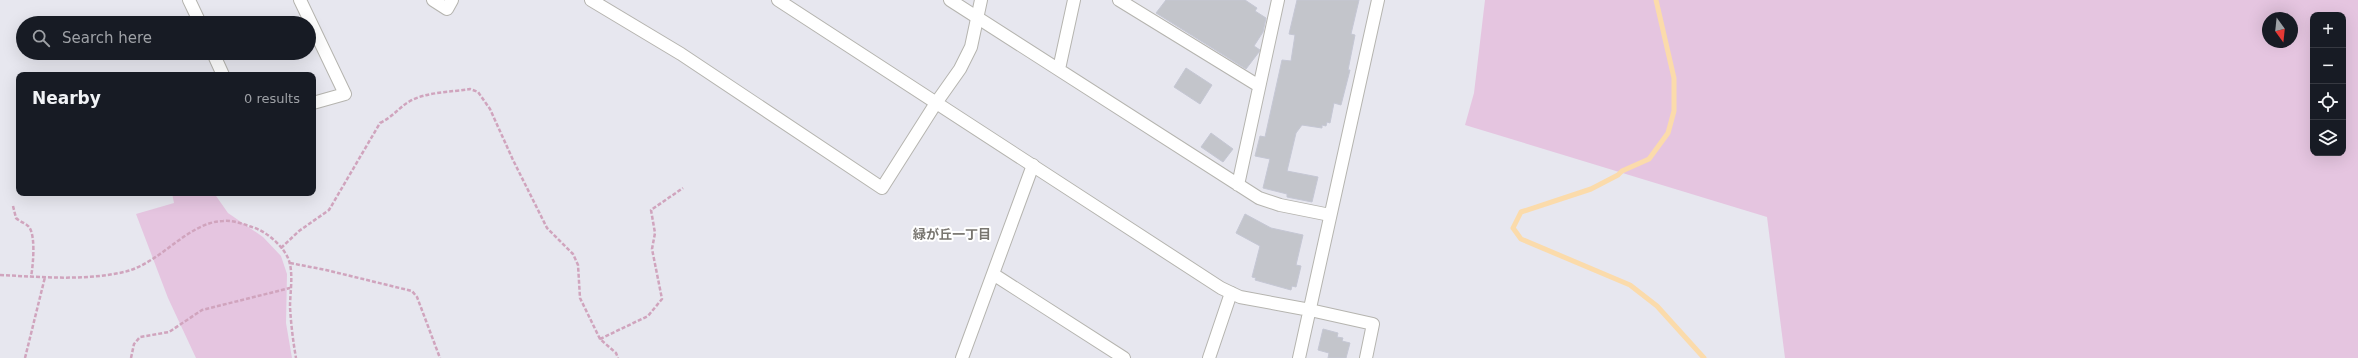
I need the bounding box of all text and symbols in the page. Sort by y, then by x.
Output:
north arrow [2262,12,2298,48]
map controls [2310,12,2346,156]
button: + [2310,12,2346,48]
search box [16,16,316,60]
icon: search [30,27,52,49]
text: Search here [62,29,152,47]
button: − [2310,48,2346,84]
button: locate [2310,84,2346,120]
text: Nearby [32,88,101,108]
text: 0 results [244,91,300,106]
button: layers [2310,120,2346,156]
district label: 緑が丘一丁目 [912,227,991,242]

